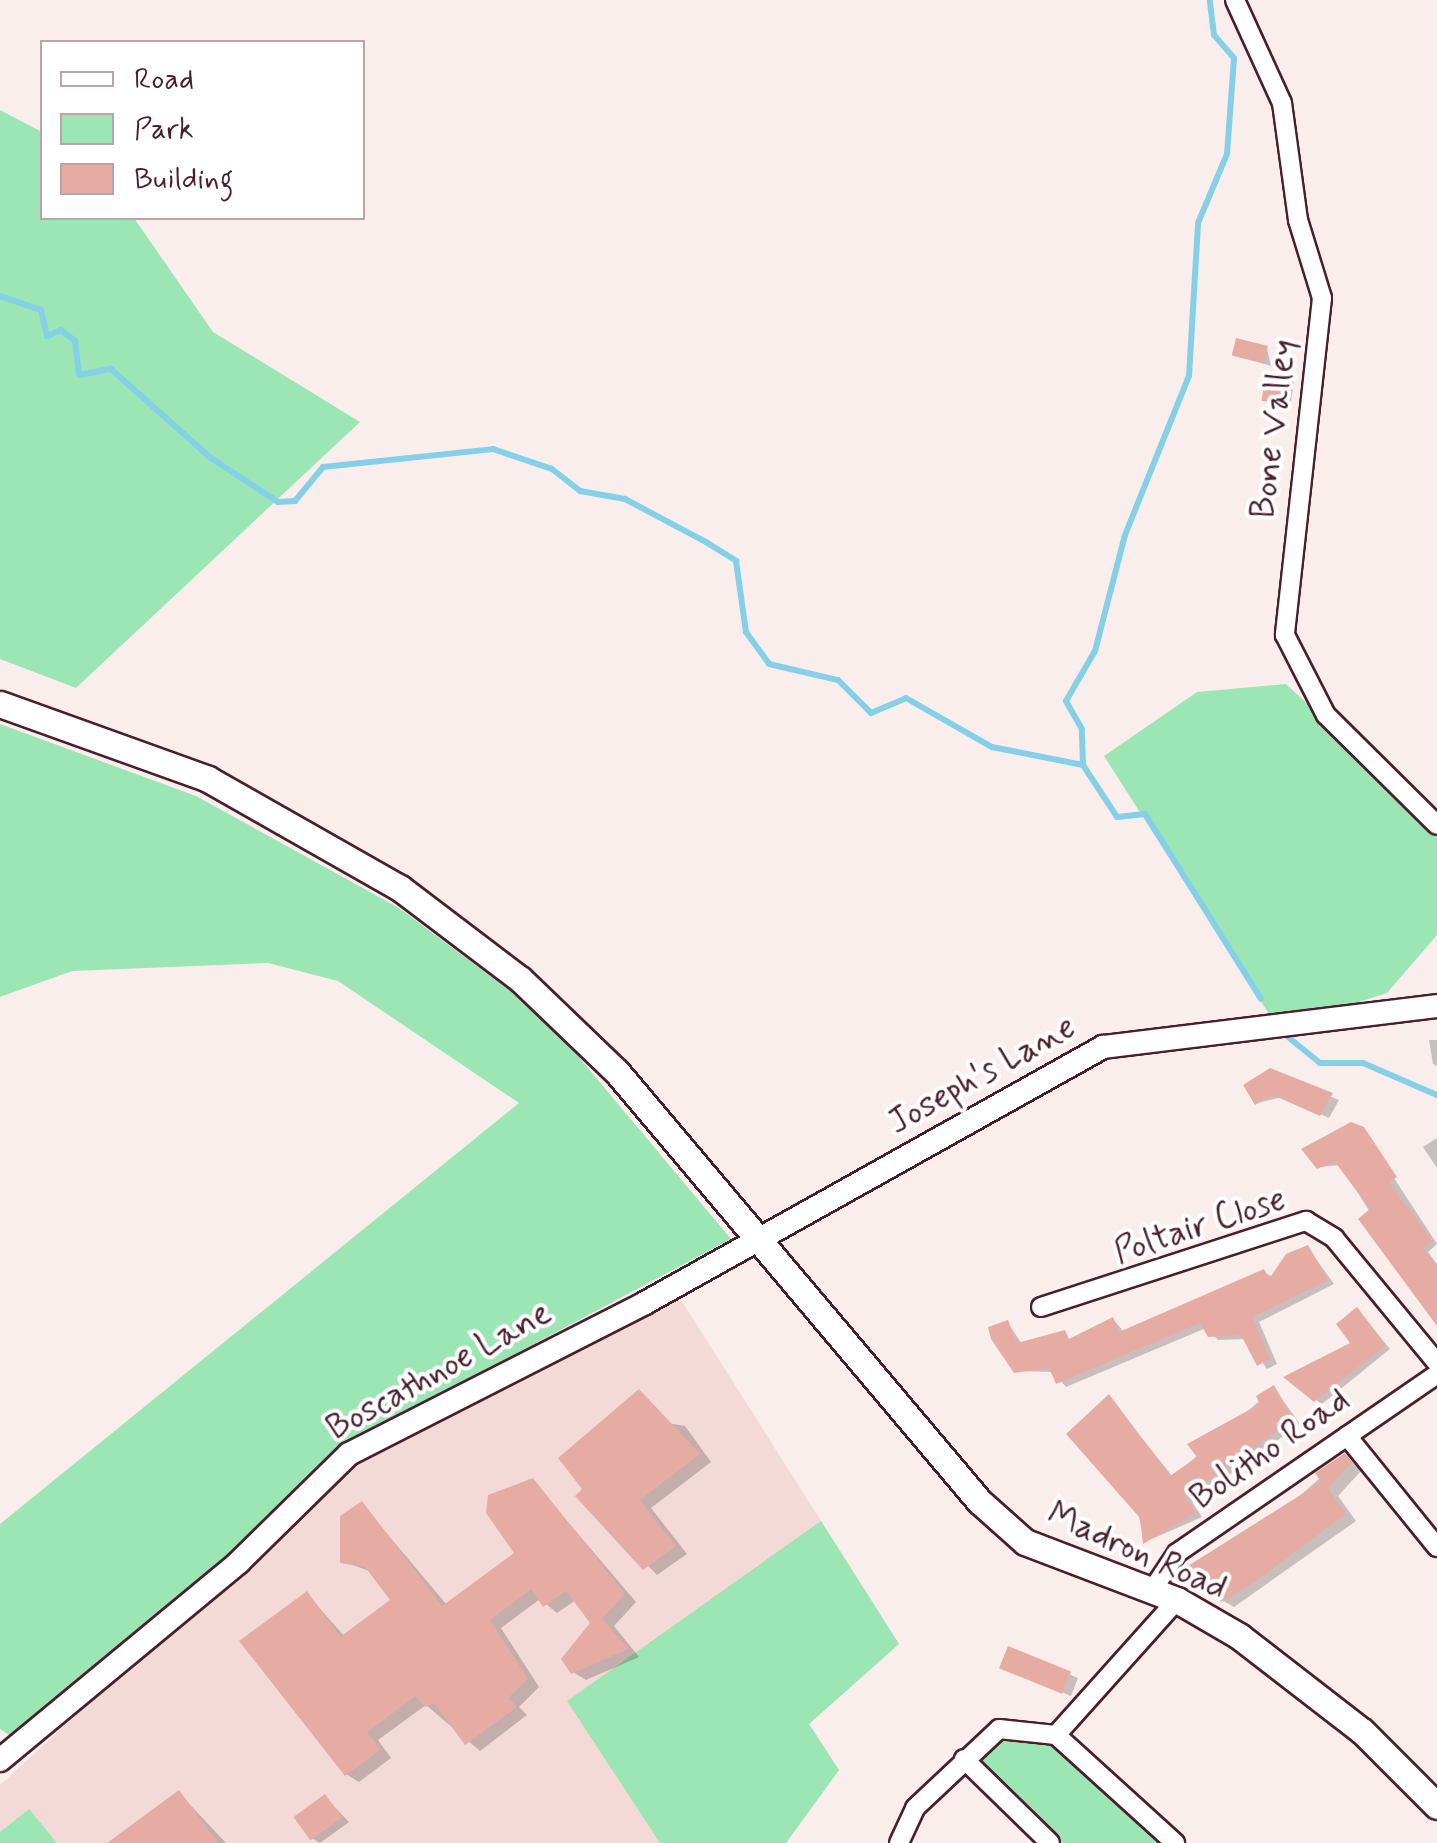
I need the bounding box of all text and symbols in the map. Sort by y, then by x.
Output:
legend [40,40,365,220]
text: Road [134,60,194,99]
text: Park [134,110,194,149]
text: Building [134,160,233,199]
street label: Bone Valley [1243,342,1305,516]
street label: Joseph's Lane [883,1007,1081,1143]
street label: Poltair Close [1106,1178,1294,1274]
street label: Boscathnoe Lane [321,1293,557,1449]
street label: Bolitho Road [1184,1380,1356,1518]
street label: Madron Road [1041,1493,1233,1609]

